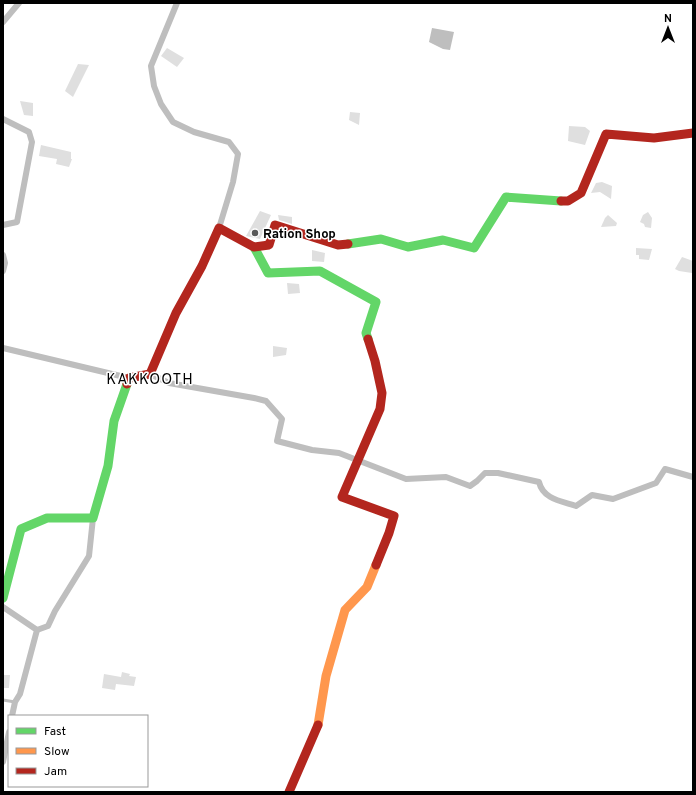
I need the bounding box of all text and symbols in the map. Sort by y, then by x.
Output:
north arrow [648,8,688,48]
text: N [664,12,672,26]
place label: Ration Shop [263,227,336,243]
marker: Ration Shop [250,228,260,238]
district label: KAKKOOTH [106,371,194,390]
legend [8,715,148,787]
text: Fast [44,724,66,740]
text: Slow [44,744,70,760]
text: Jam [44,764,67,780]

